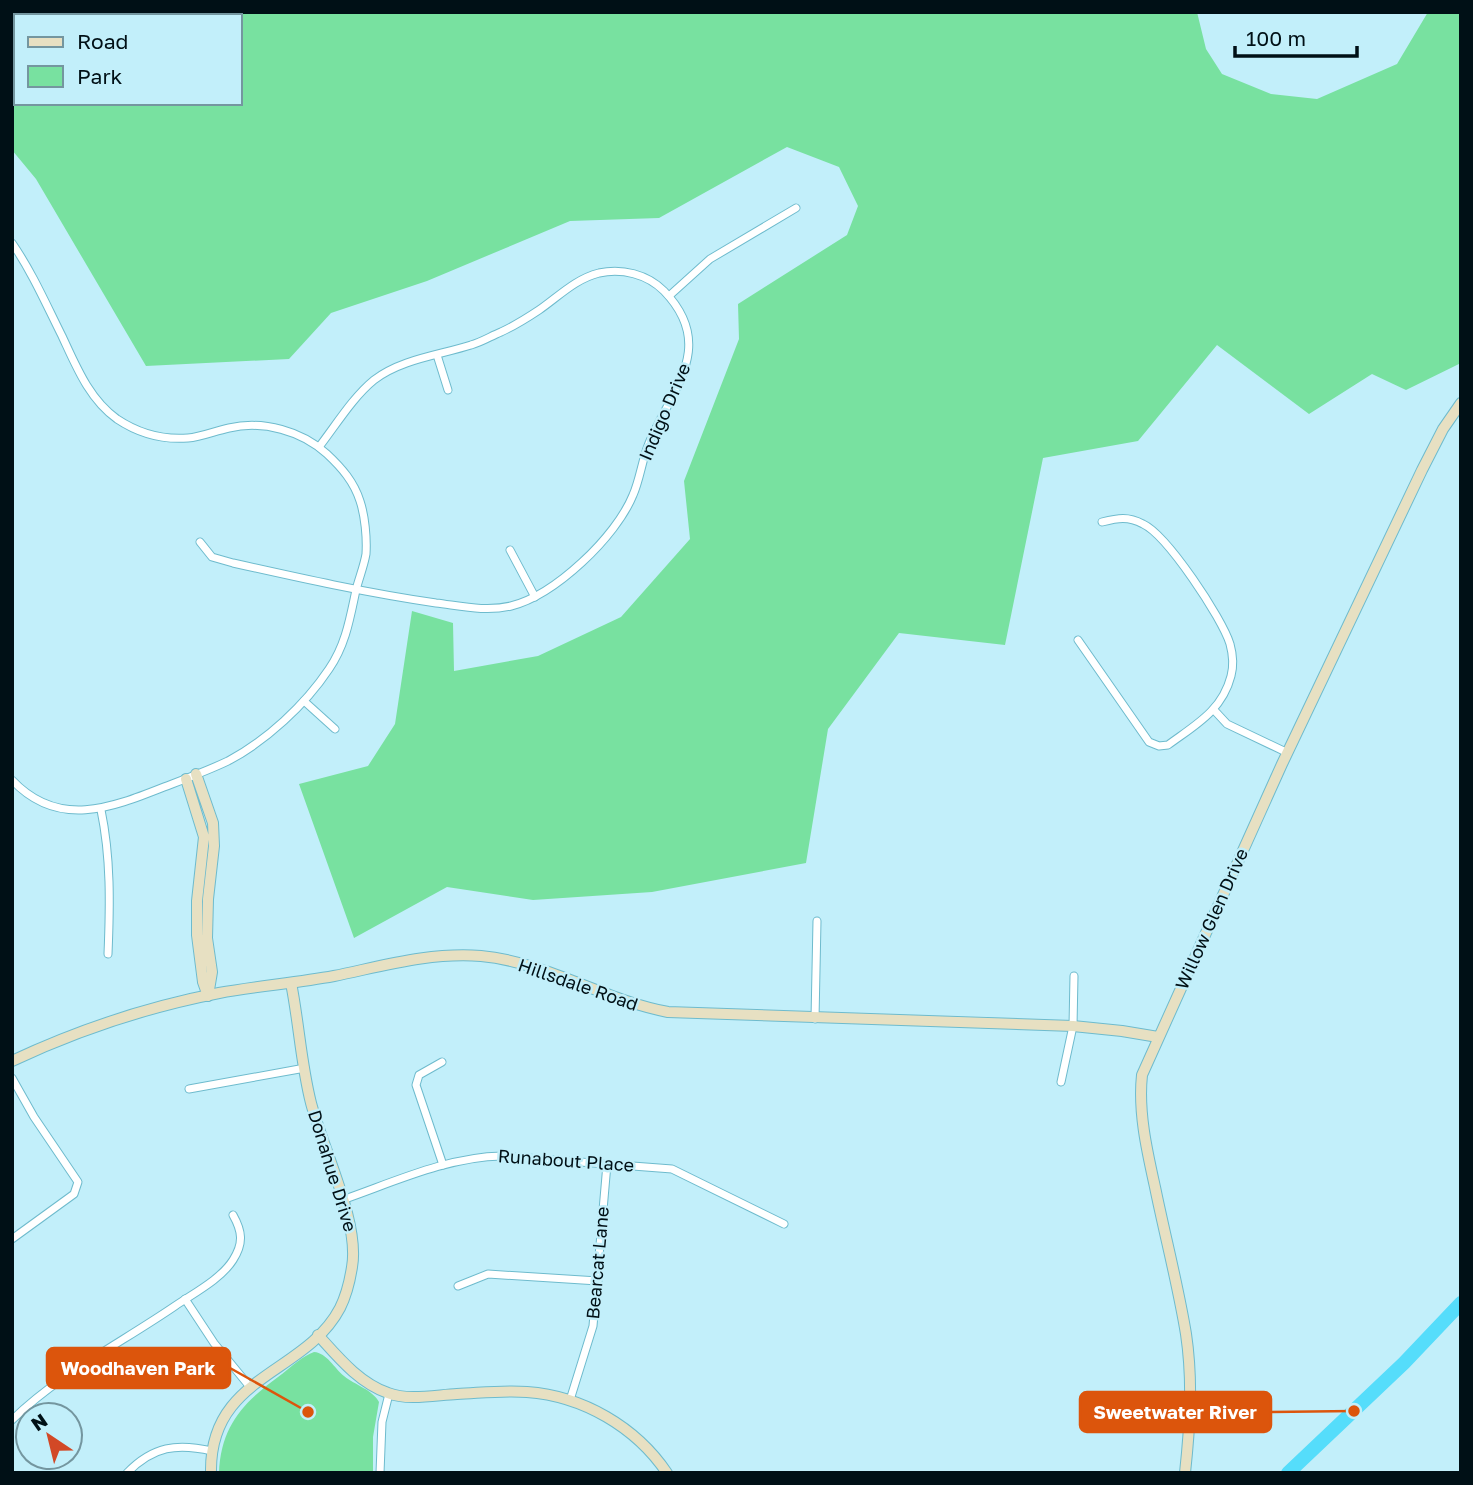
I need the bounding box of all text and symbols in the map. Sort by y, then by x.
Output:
legend [14,14,242,105]
scale bar [1235,14,1358,58]
text: 100 m [1246,25,1306,51]
text: Road [77,28,128,54]
text: Park [77,63,123,89]
street label: Indigo Drive [634,360,694,464]
street label: Willow Glen Drive [1170,845,1252,993]
street label: Hillsdale Road [515,953,641,1015]
street label: Donahue Drive [304,1107,362,1234]
street label: Runabout Place [497,1144,635,1176]
street label: Bearcat Lane [581,1206,613,1320]
callout: Woodhaven Park [47,1348,230,1388]
text: Woodhaven Park [60,1356,216,1379]
callout: Sweetwater River [1080,1392,1271,1432]
text: Sweetwater River [1093,1400,1257,1423]
north arrow [14,1401,84,1471]
text: N [26,1408,51,1435]

